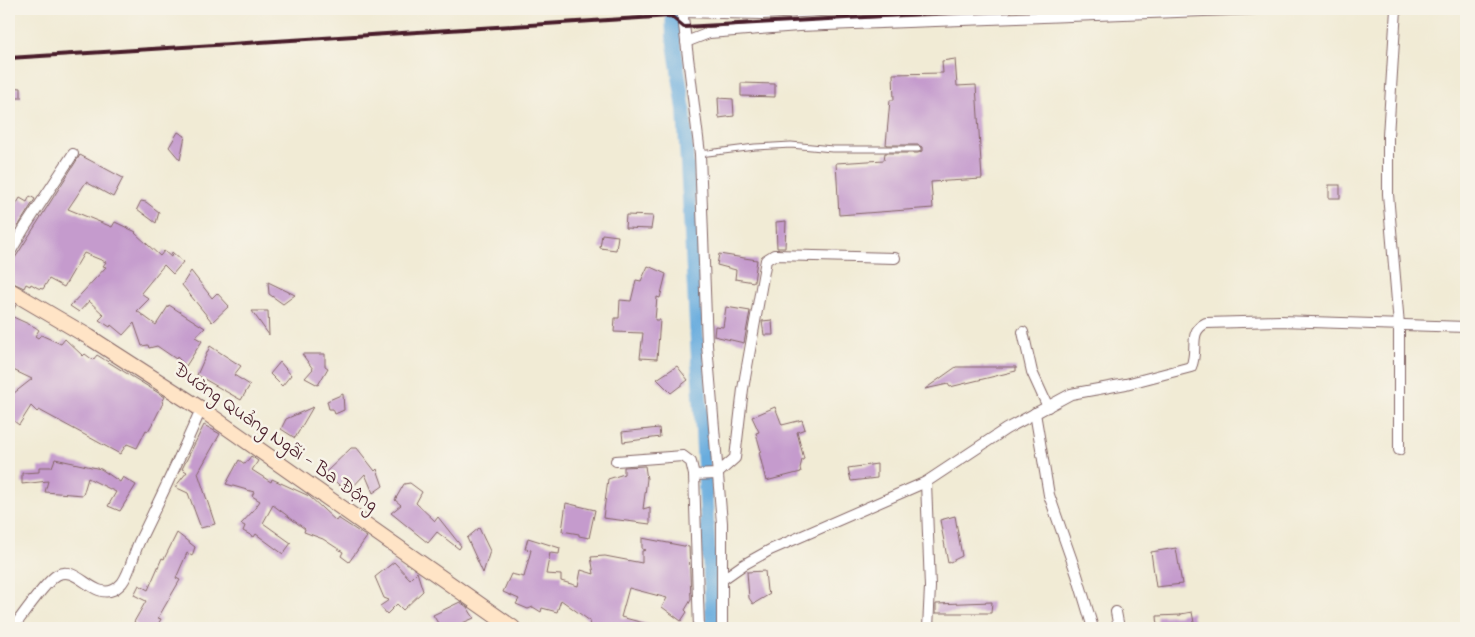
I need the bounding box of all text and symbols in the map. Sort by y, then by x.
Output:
street label: Đường Quảng Ngãi - Ba Động [165,355,384,521]

